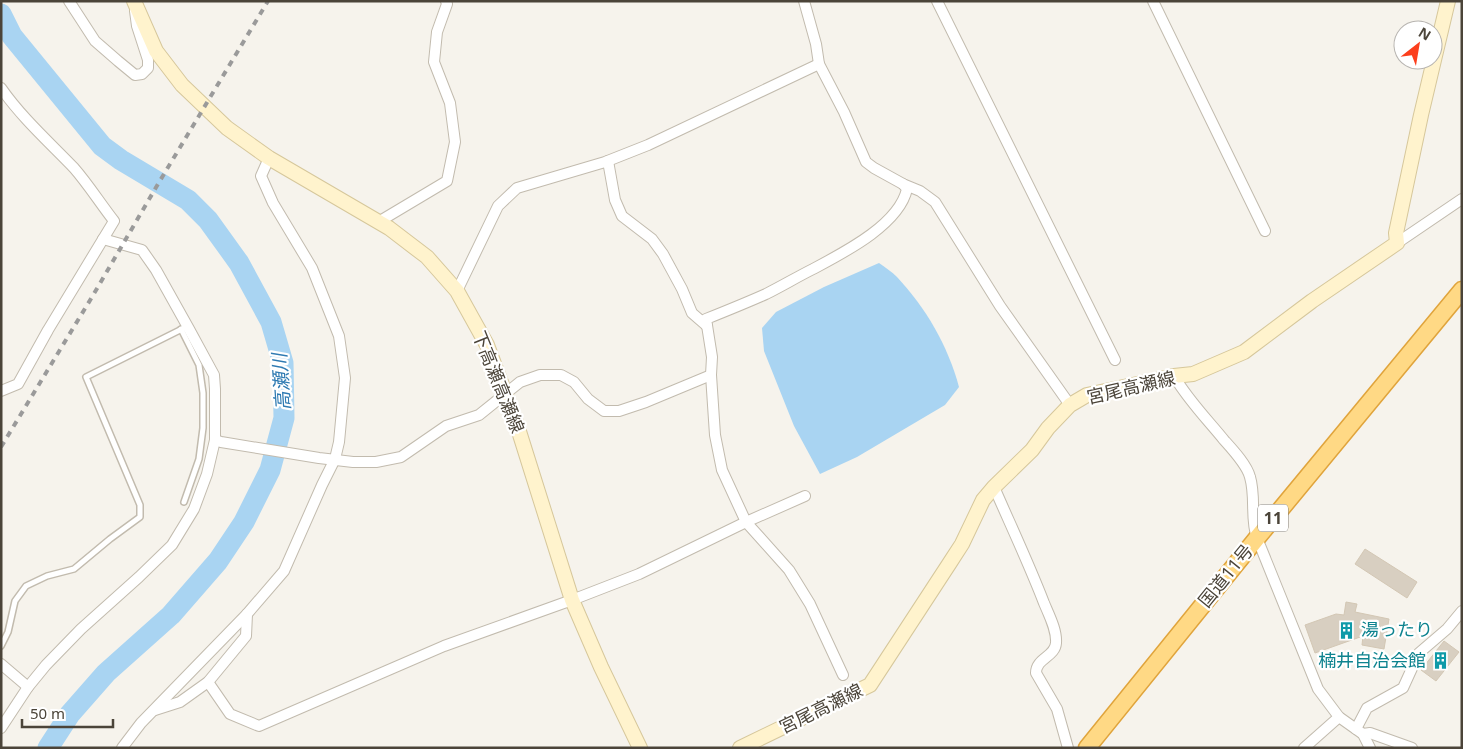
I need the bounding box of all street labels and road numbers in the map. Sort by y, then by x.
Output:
street label: 下高瀬高瀬線 [468,327,530,436]
street label: 宮尾高瀬線 [1084,365,1177,409]
road number: 11 [1258,504,1288,532]
street label: 国道11号 [1192,539,1258,612]
street label: 宮尾高瀬線 [775,678,866,739]

